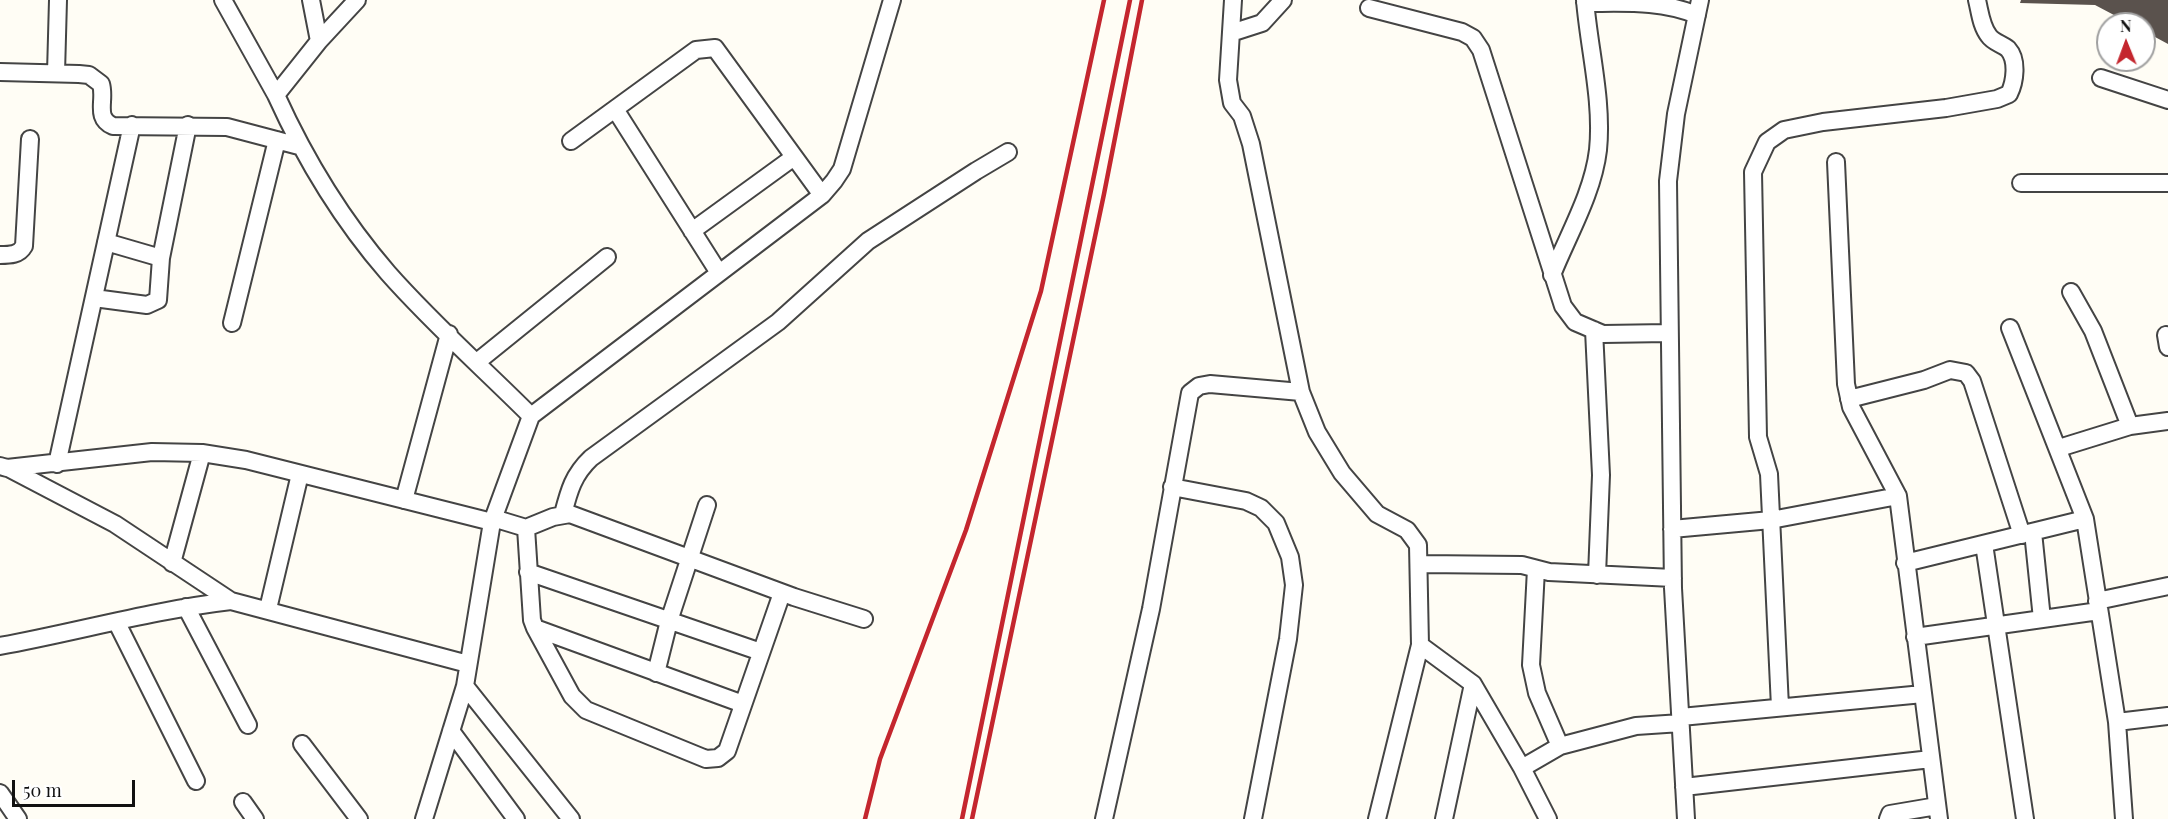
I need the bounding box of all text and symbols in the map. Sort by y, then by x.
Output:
north arrow [2096,12,2156,72]
text: N [2120,15,2132,36]
scale bar [15,768,138,806]
text: 50 m [23,778,62,802]

